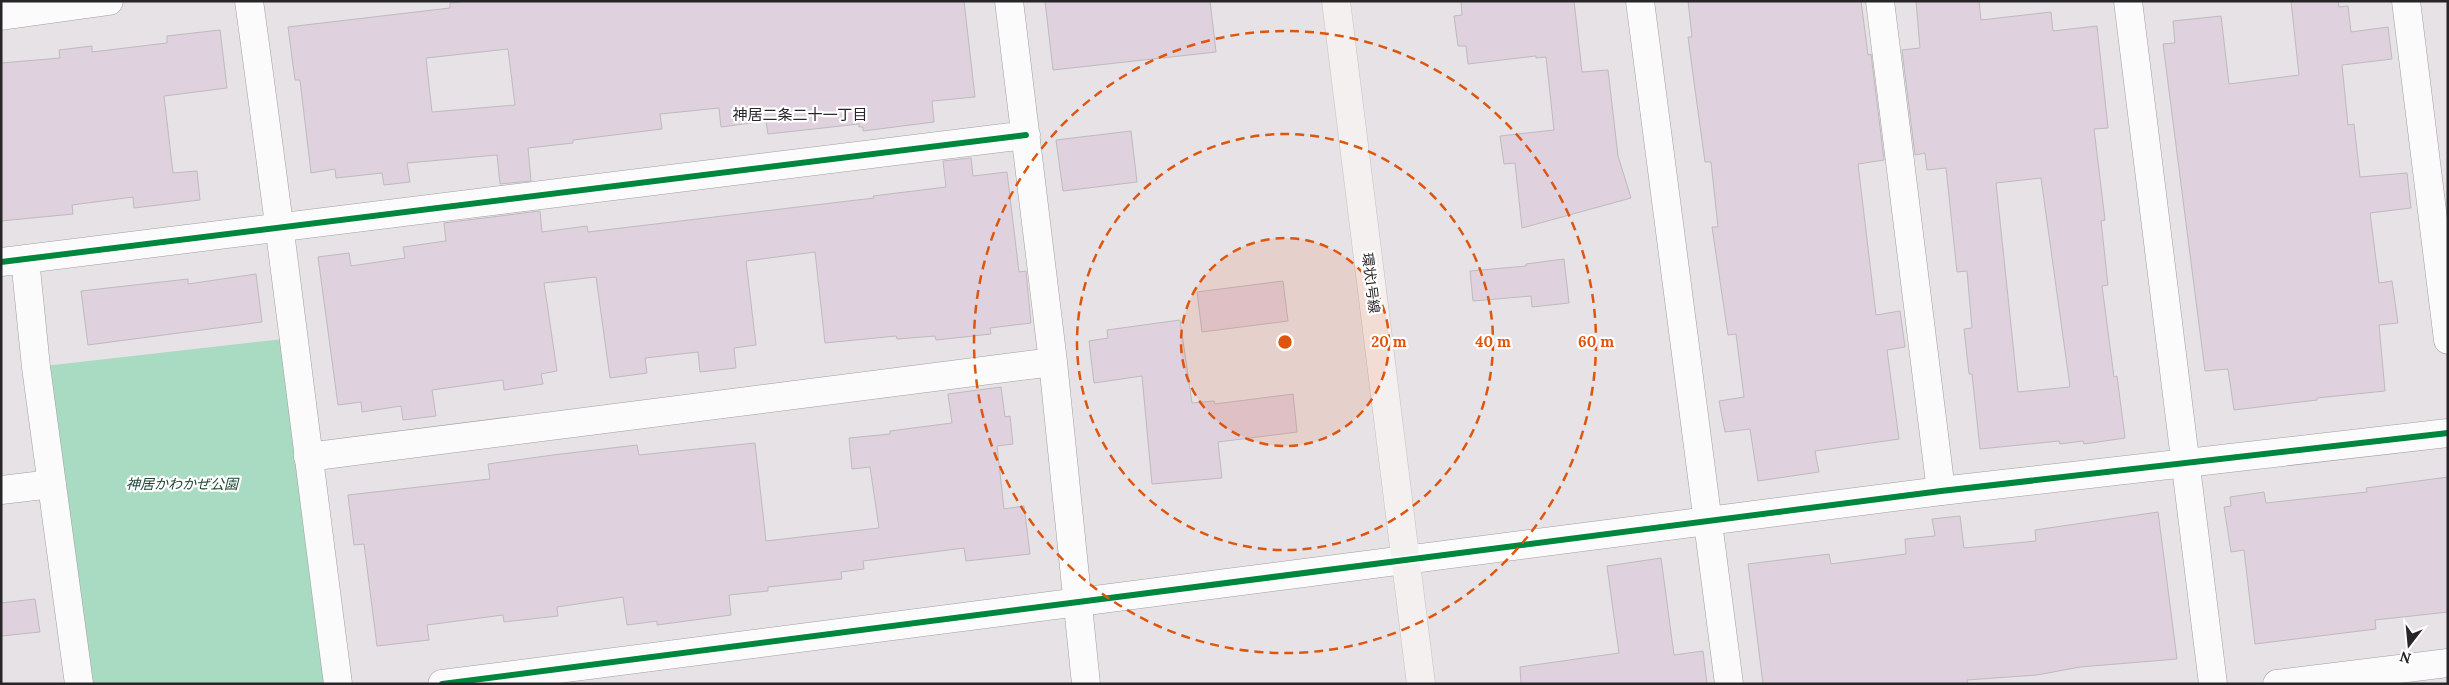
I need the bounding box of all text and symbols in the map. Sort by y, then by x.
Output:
district label: 神居二条二十一丁目 [732,105,868,124]
street label: 環状1号線 [1358,252,1384,314]
text: 20 m [1371,332,1407,351]
text: 40 m [1475,332,1511,351]
text: 60 m [1578,332,1614,351]
centre of rings [1276,333,1294,351]
park label: 神居かわかぜ公園 [126,475,240,493]
north arrow [2384,620,2434,670]
text: N [2398,647,2413,668]

